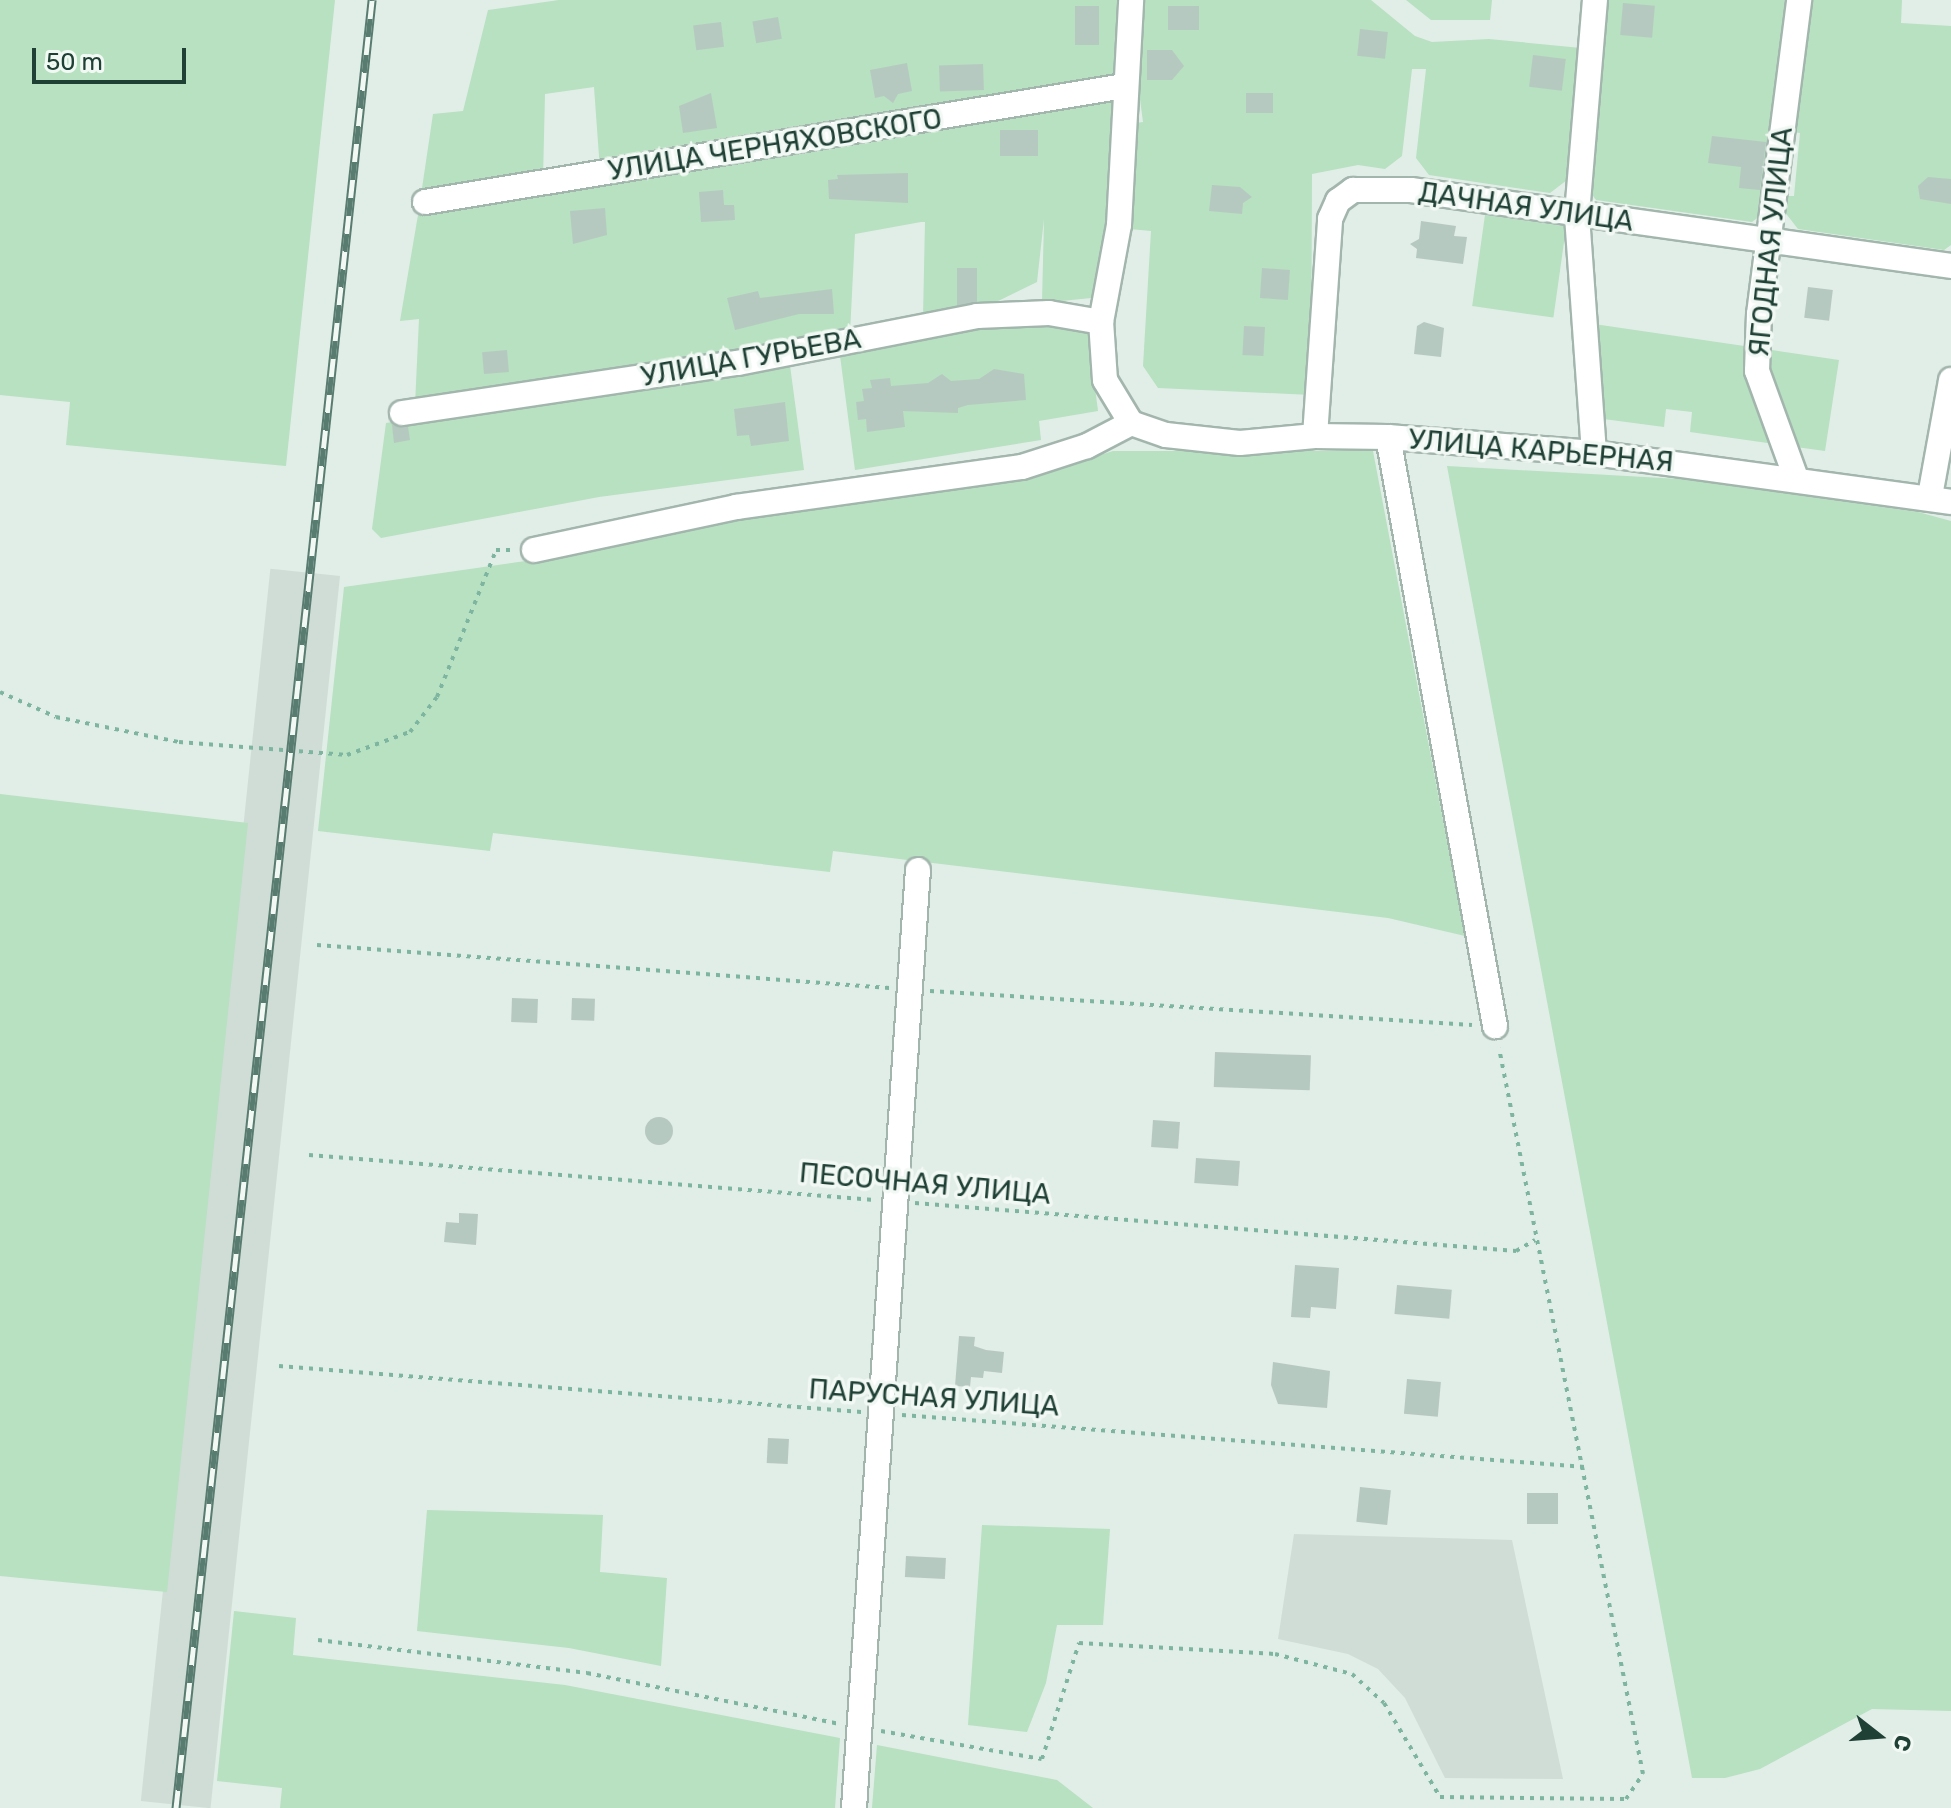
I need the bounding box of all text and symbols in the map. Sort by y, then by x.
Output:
scale bar [36,32,190,82]
text: 50 m [46,48,103,76]
street label: УЛИЦА ЧЕРНЯХОВСКОГО [606,102,944,188]
street label: ЯГОДНАЯ УЛИЦА [1742,125,1800,359]
street label: ДАЧНАЯ УЛИЦА [1416,175,1636,239]
street label: УЛИЦА ГУРЬЕВА [638,322,864,394]
street label: УЛИЦА КАРЬЕРНАЯ [1407,423,1675,479]
street label: ПЕСОЧНАЯ УЛИЦА [798,1156,1052,1212]
street label: ПАРУСНАЯ УЛИЦА [808,1372,1060,1424]
north arrow [1839,1696,1919,1776]
text: С [1887,1732,1918,1754]

